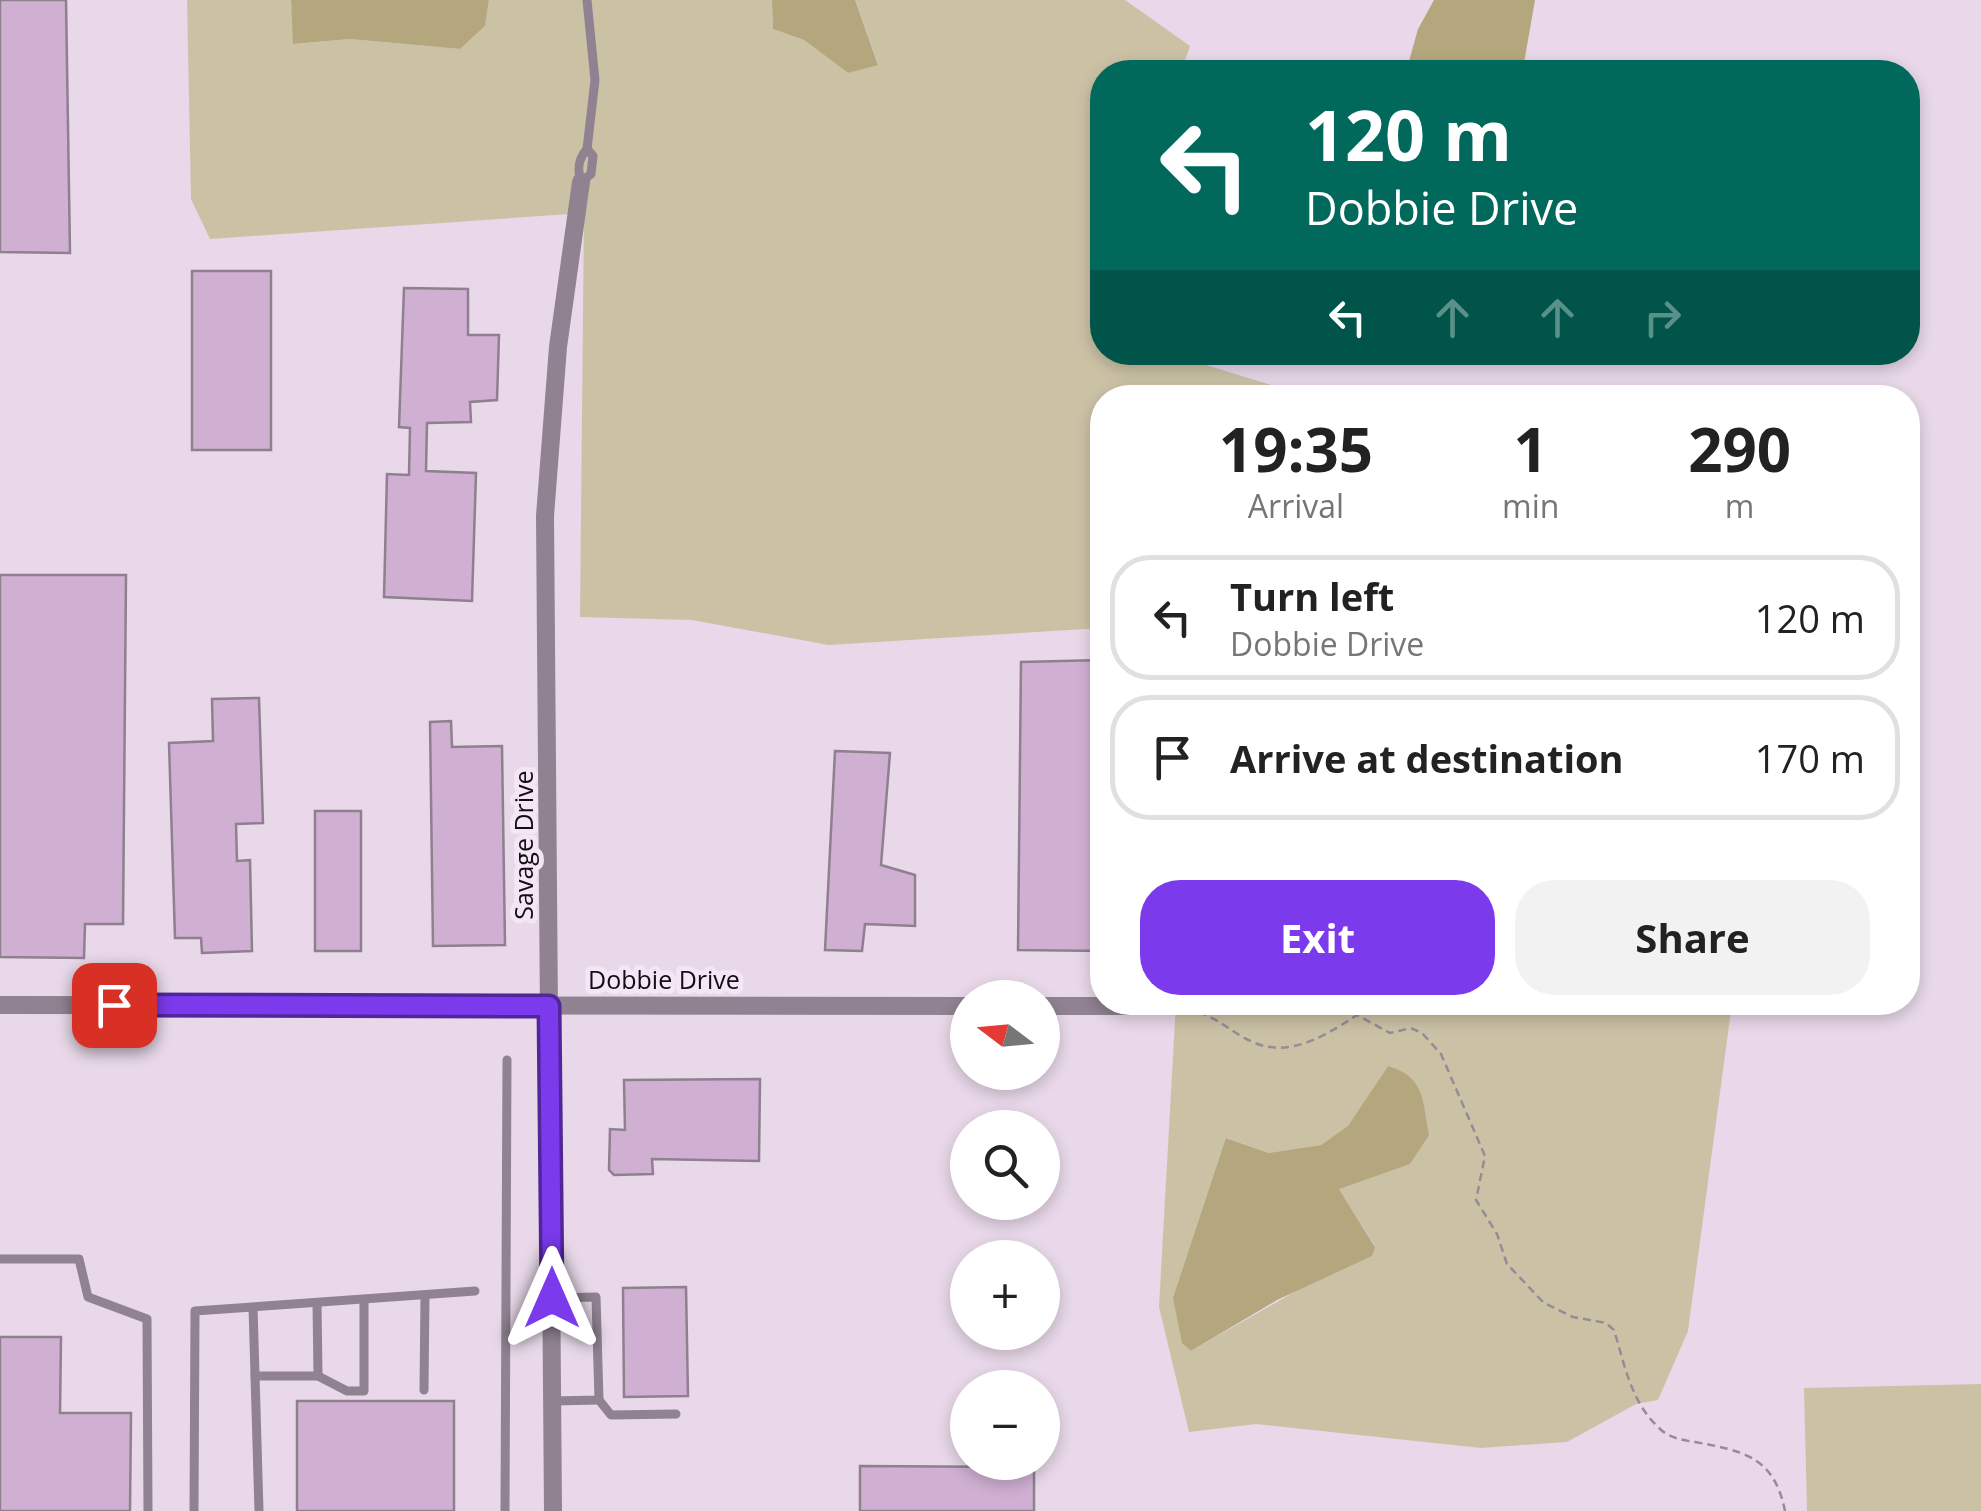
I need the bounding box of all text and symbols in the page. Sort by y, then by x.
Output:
text: 120 m [1305,86,1512,182]
icon: left [1140,100,1270,230]
text: Dobbie Drive [1305,177,1578,238]
icon: left [1320,290,1375,345]
icon: ahead [1425,290,1480,345]
icon: ahead [1530,290,1585,345]
icon: right [1635,290,1690,345]
text: 19:35 [1219,408,1373,490]
text: 1 [1514,408,1548,490]
text: 290 [1688,408,1791,490]
text: Arrival [1248,484,1344,527]
text: min [1502,484,1559,527]
text: m [1725,484,1754,527]
text: Turn left [1230,570,1394,622]
icon: left [1145,590,1200,645]
text: 120 m [1755,592,1865,644]
text: Dobbie Drive [1230,622,1424,665]
icon: arrive [1145,730,1200,785]
text: Arrive at destination [1230,732,1624,784]
text: 170 m [1755,732,1865,784]
street label: Savage Drive [506,770,540,920]
button: Exit [1140,880,1495,995]
button: Share [1515,880,1870,995]
street label: Dobbie Drive [588,962,740,996]
pin [72,963,157,1048]
icon: arrive [87,978,142,1033]
north arrow [950,980,1060,1090]
map controls [950,980,1060,1480]
button: search [950,1110,1060,1220]
button: + [950,1240,1060,1350]
position arrow [500,1246,604,1350]
button: − [950,1370,1060,1480]

